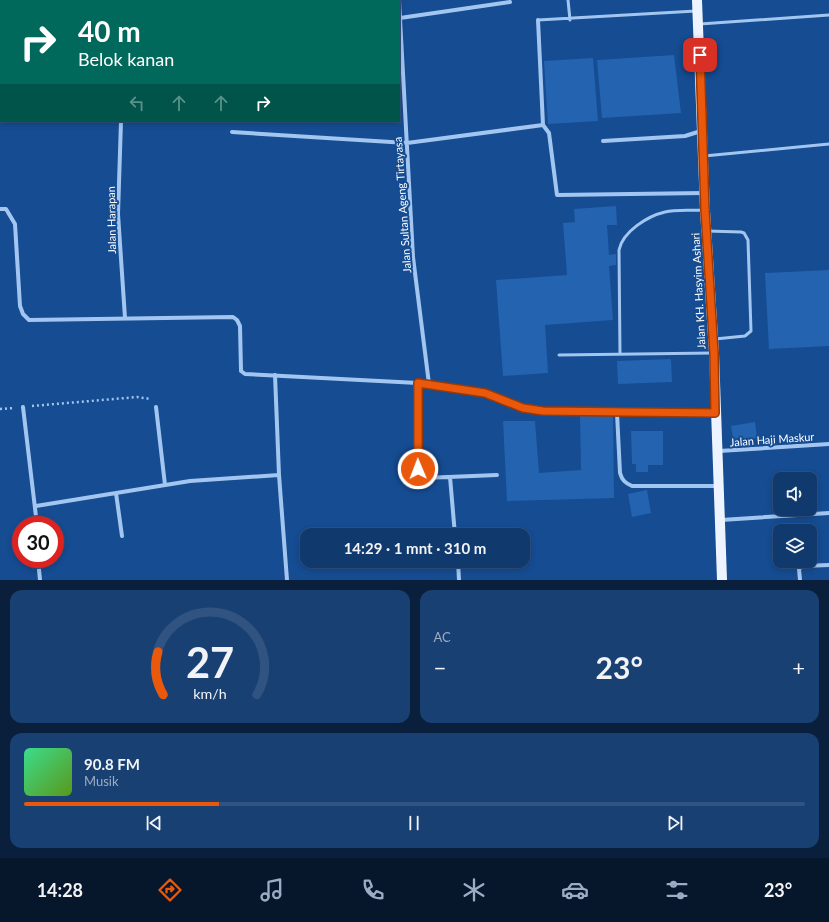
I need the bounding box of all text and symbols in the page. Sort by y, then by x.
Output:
text: 40 m [78,14,141,48]
icon: right [12,16,64,68]
pin [683,38,717,72]
icon: arrive [689,44,711,66]
text: Belok kanan [78,48,174,70]
icon: left [126,92,148,114]
icon: ahead [168,92,190,114]
icon: ahead [210,92,232,114]
icon: right [252,92,274,114]
street label: Jalan Sultan Ageng Tirtayasa [391,137,413,273]
street label: Jalan Harapan [104,186,118,254]
street label: Jalan KH. Hasyim Ashari [688,232,708,350]
street label: Jalan Haji Maskur [729,430,815,448]
position arrow [397,448,439,490]
map controls [773,472,817,568]
button: sound [773,472,817,516]
speed limit sign: 30 [12,516,64,568]
button: layers [773,524,817,568]
text: 14:29 · 1 mnt · 310 m [344,539,486,557]
text: AC [434,629,451,645]
text: 27 [186,636,234,686]
text: 23° [596,649,643,685]
text: − [434,654,446,681]
text: + [792,654,805,681]
text: km/h [193,684,226,701]
text: 90.8 FM [84,755,140,773]
text: Musik [84,773,119,789]
icon: previous [143,812,165,834]
icon: pause [403,812,425,834]
icon: next [664,812,686,834]
icon: directions [156,876,184,904]
icon: music [258,876,286,904]
icon: phone [359,876,387,904]
icon: climate [460,876,488,904]
icon: car [561,876,589,904]
icon: filters [663,876,691,904]
text: 14:28 [37,879,83,901]
text: 23° [764,879,792,901]

